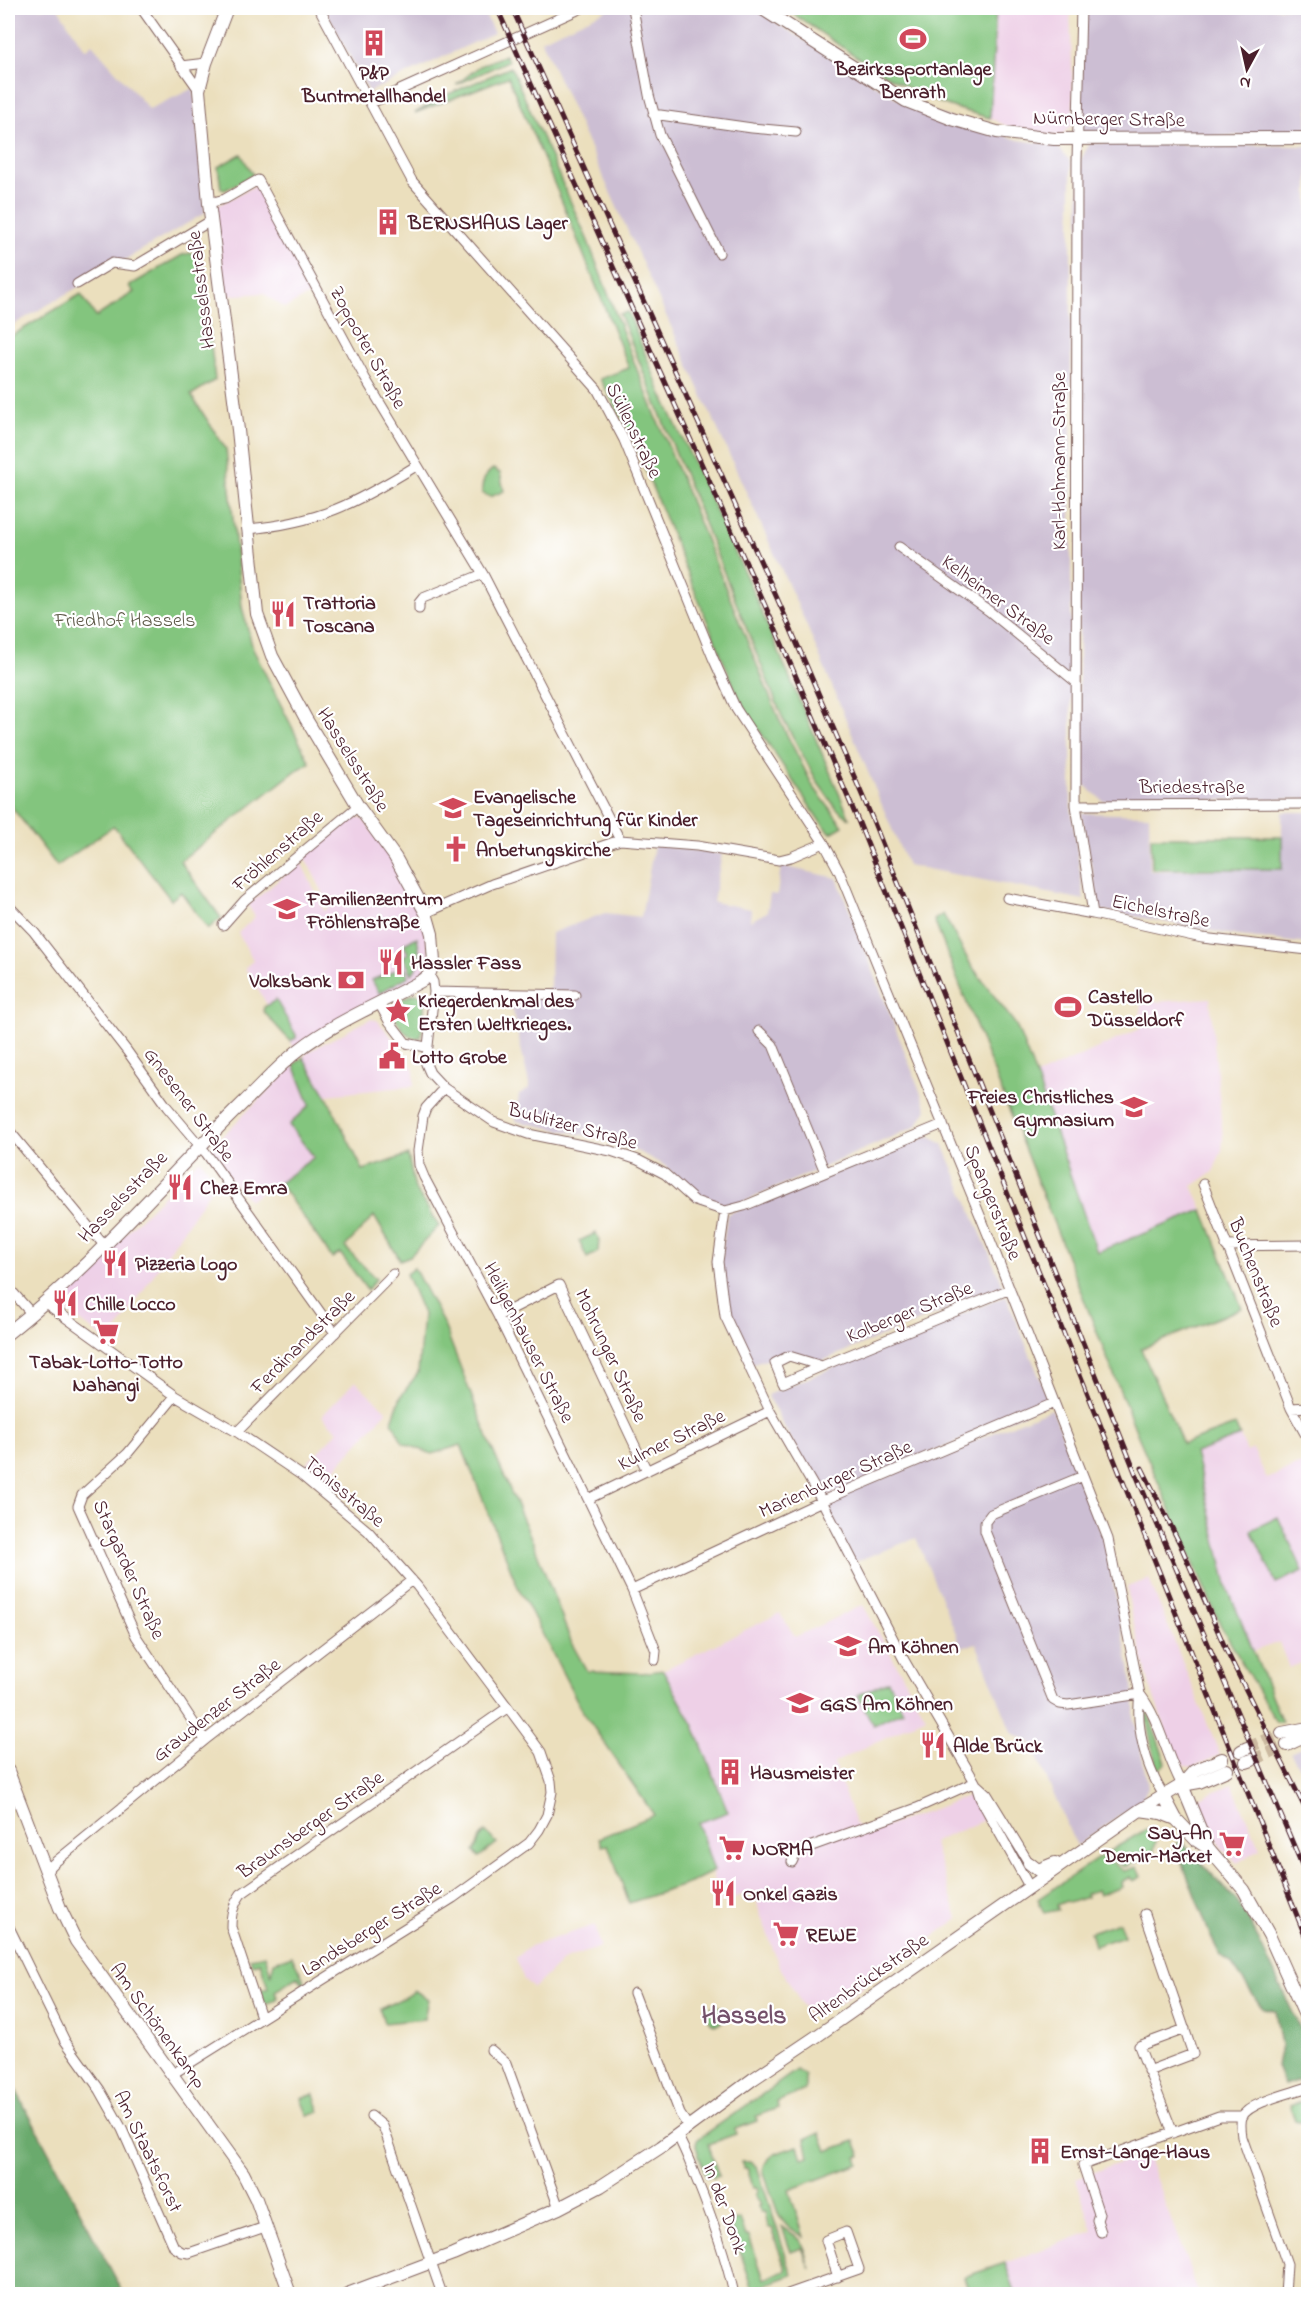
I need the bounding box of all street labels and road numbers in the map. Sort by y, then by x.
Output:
street label: Nürnberger Straße [1033,105,1185,137]
street label: Hasselsstraße [181,229,224,350]
street label: Zoppoter Straße [321,281,413,415]
street label: Karl-Hohmann-Straße [1046,372,1075,550]
street label: Süllenstraße [597,378,668,484]
street label: Kelheimer Straße [935,549,1060,653]
street label: Hasselsstraße [308,702,396,818]
street label: Briedestraße [1138,774,1245,803]
street label: Fröhlenstraße [226,804,331,900]
street label: Eichelstraße [1109,888,1212,937]
street label: Gnesener Straße [135,1042,241,1169]
street label: Bublitzer Straße [503,1096,640,1159]
street label: Spangerstraße [954,1141,1028,1265]
street label: Hasselsstraße [72,1145,175,1250]
street label: Buchenstraße [1219,1213,1290,1332]
street label: Heiligenhauser Straße [474,1258,581,1429]
street label: Kolberger Straße [843,1275,978,1353]
street label: Ferdinandstraße [244,1284,363,1403]
street label: Mohrunger Straße [565,1285,653,1428]
street label: Kulmer Straße [614,1403,731,1480]
street label: Marienburger Straße [755,1433,918,1528]
street label: Tönisstraße [297,1450,390,1536]
street label: Stargarder Straße [83,1496,171,1645]
street label: Graudenzer Straße [147,1652,288,1770]
street label: Braunsberger Straße [232,1765,391,1889]
street label: Landsberger Straße [297,1875,449,1986]
street label: Altenbrückstraße [804,1927,935,2031]
street label: Am Schönenkamp [101,1958,213,2095]
street label: Am Staatsforst [105,2086,189,2218]
street label: In der Donk [694,2159,754,2259]

